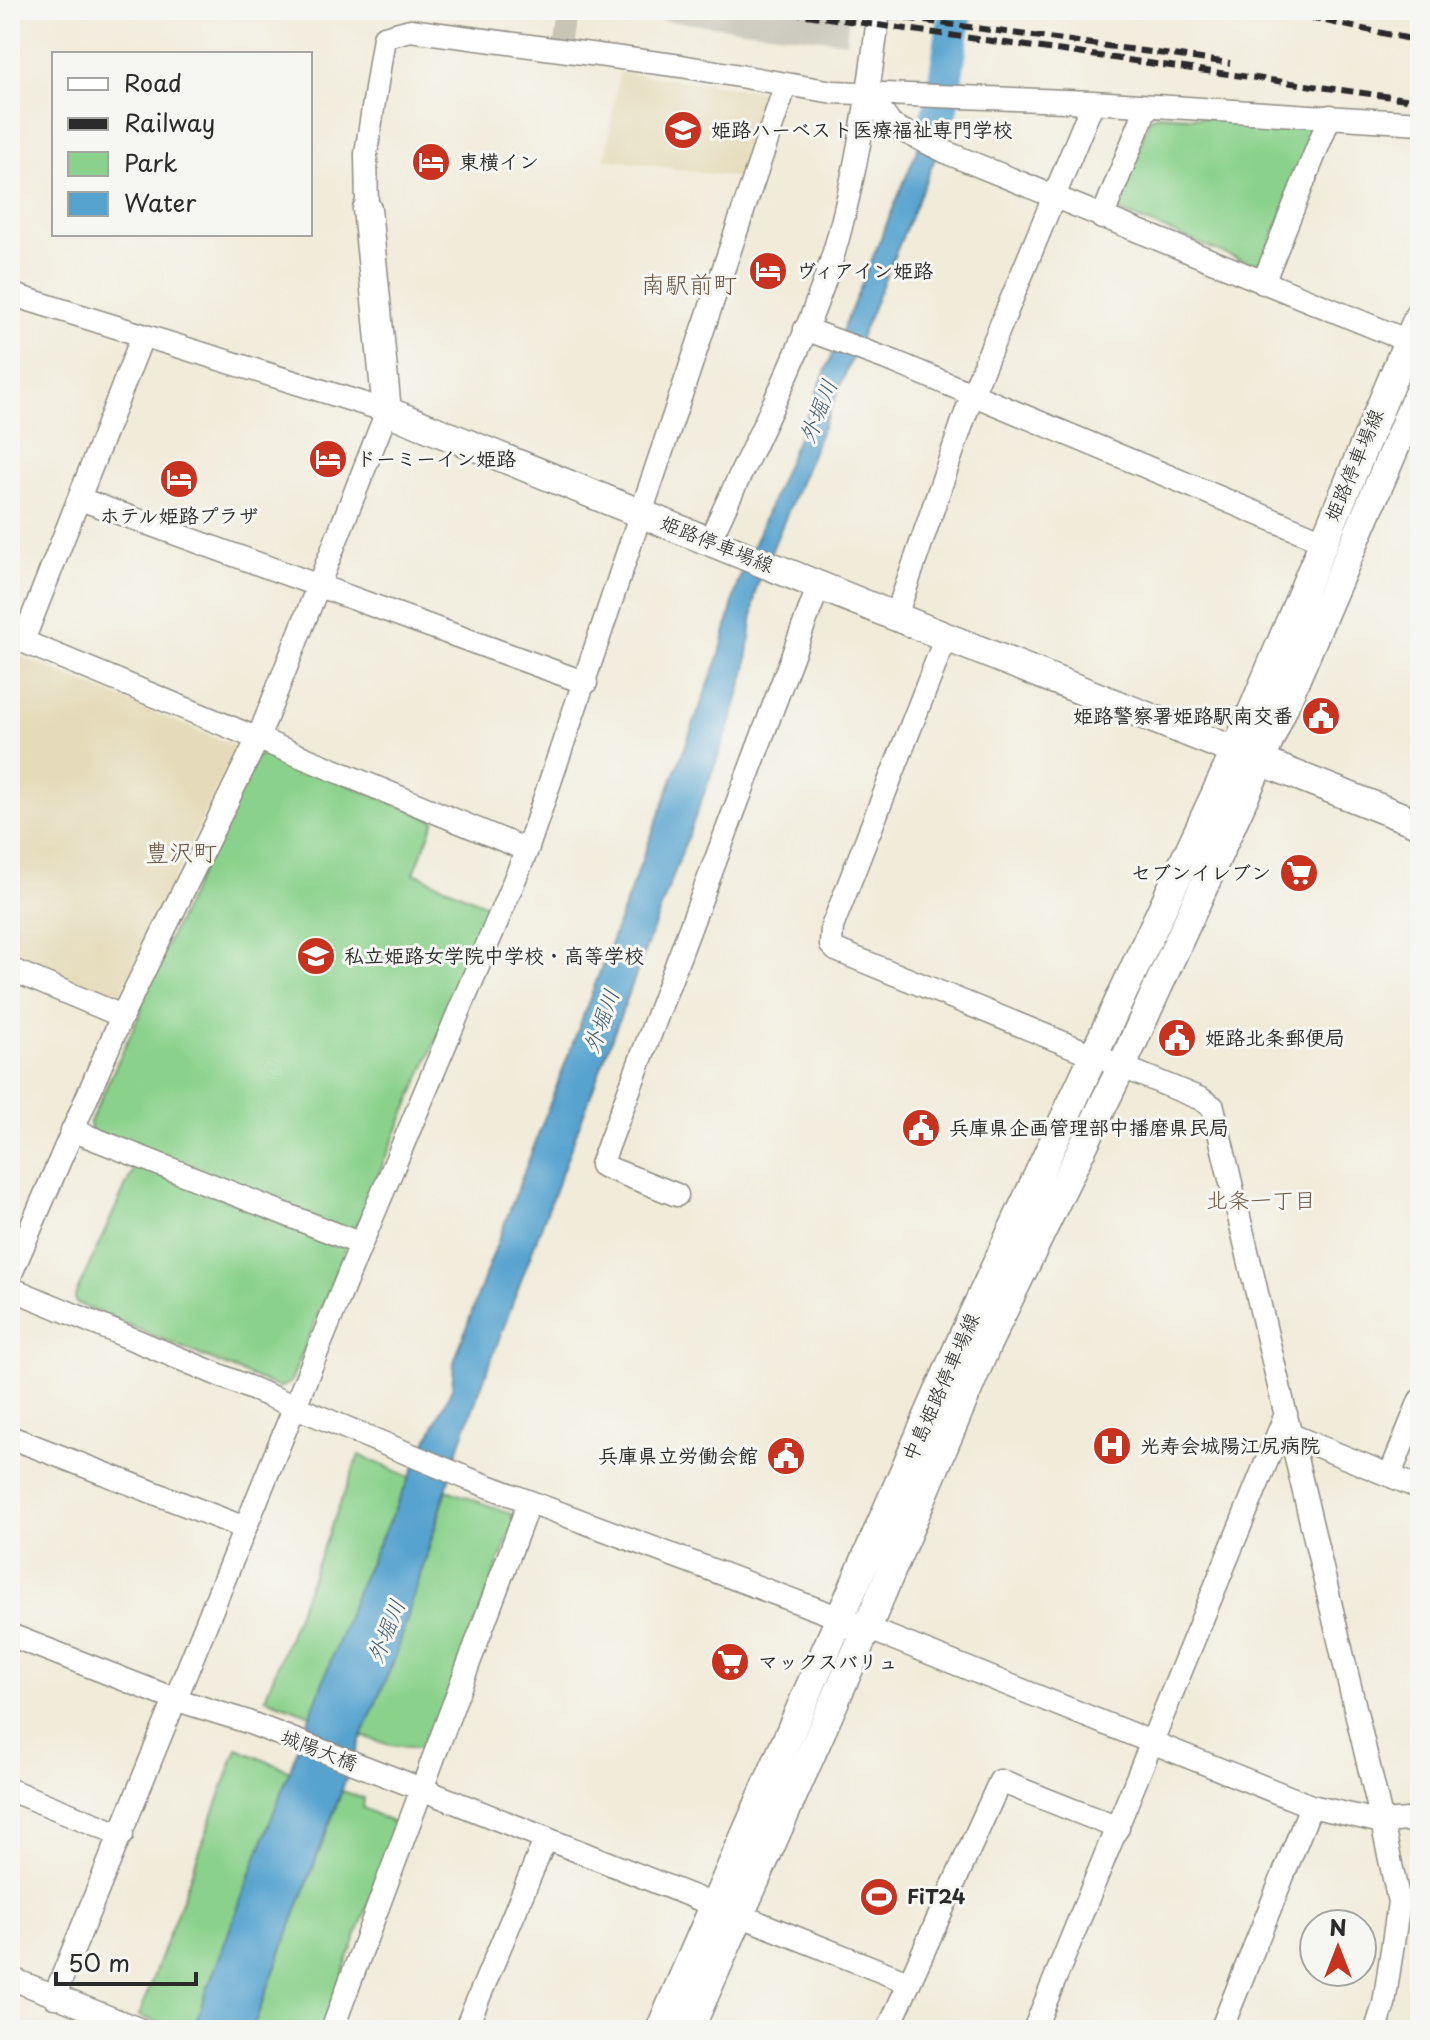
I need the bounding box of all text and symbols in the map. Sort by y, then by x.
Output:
legend [52,52,312,236]
text: Road [124,64,182,100]
text: Railway [124,104,215,140]
school or university icon: 姫路ハーベスト医療福祉専門学校 [662,109,704,151]
place label: 姫路ハーベスト医療福祉専門学校 [711,114,1013,144]
hotel icon: 東横イン [410,141,452,183]
text: Park [124,144,178,180]
place label: 東横イン [459,146,539,176]
text: Water [124,184,197,220]
hotel icon: ヴィアイン姫路 [747,250,789,292]
place label: ヴィアイン姫路 [796,255,934,285]
district label: 南駅前町 [641,265,737,301]
water label: 外堀川 [789,374,844,447]
street label: 姫路停車場線 [1316,404,1390,526]
hotel icon: ドーミーイン姫路 [307,438,349,480]
place label: ドーミーイン姫路 [356,443,517,473]
hotel icon: ホテル姫路プラザ [158,458,200,500]
place label: ホテル姫路プラザ [100,500,258,530]
street label: 姫路停車場線 [656,507,779,579]
public building icon: 姫路警察署姫路駅南交番 [1300,695,1342,737]
place label: 姫路警察署姫路駅南交番 [1073,700,1293,730]
district label: 豊沢町 [145,833,217,869]
supermarket icon: セブンイレブン [1278,852,1320,894]
place label: セブンイレブン [1131,857,1271,887]
school or university icon: 私立姫路女学院中学校・高等学校 [295,935,337,977]
place label: 私立姫路女学院中学校・高等学校 [344,940,644,970]
water label: 外堀川 [573,984,626,1057]
public building icon: 姫路北条郵便局 [1156,1017,1198,1059]
place label: 姫路北条郵便局 [1205,1022,1345,1052]
public building icon: 兵庫県企画管理部中播磨県民局 [900,1107,942,1149]
place label: 兵庫県企画管理部中播磨県民局 [949,1112,1229,1142]
district label: 北条一丁目 [1206,1182,1316,1215]
street label: 中島姫路停車場線 [894,1307,986,1466]
hospital icon: 光寿会城陽江尻病院 [1091,1425,1133,1467]
place label: 光寿会城陽江尻病院 [1140,1430,1320,1460]
public building icon: 兵庫県立労働会館 [765,1435,807,1477]
place label: 兵庫県立労働会館 [598,1440,758,1470]
water label: 外堀川 [357,1594,412,1667]
supermarket icon: マックスバリュ [709,1641,751,1683]
place label: マックスバリュ [758,1646,898,1676]
street label: 城陽大橋 [277,1721,362,1777]
sports icon: FiT24 [858,1876,900,1918]
place label: FiT24 [907,1881,966,1911]
north arrow [1298,1908,1378,1988]
text: N [1329,1910,1347,1943]
scale bar [56,1936,196,1986]
text: 50 m [68,1944,130,1980]

